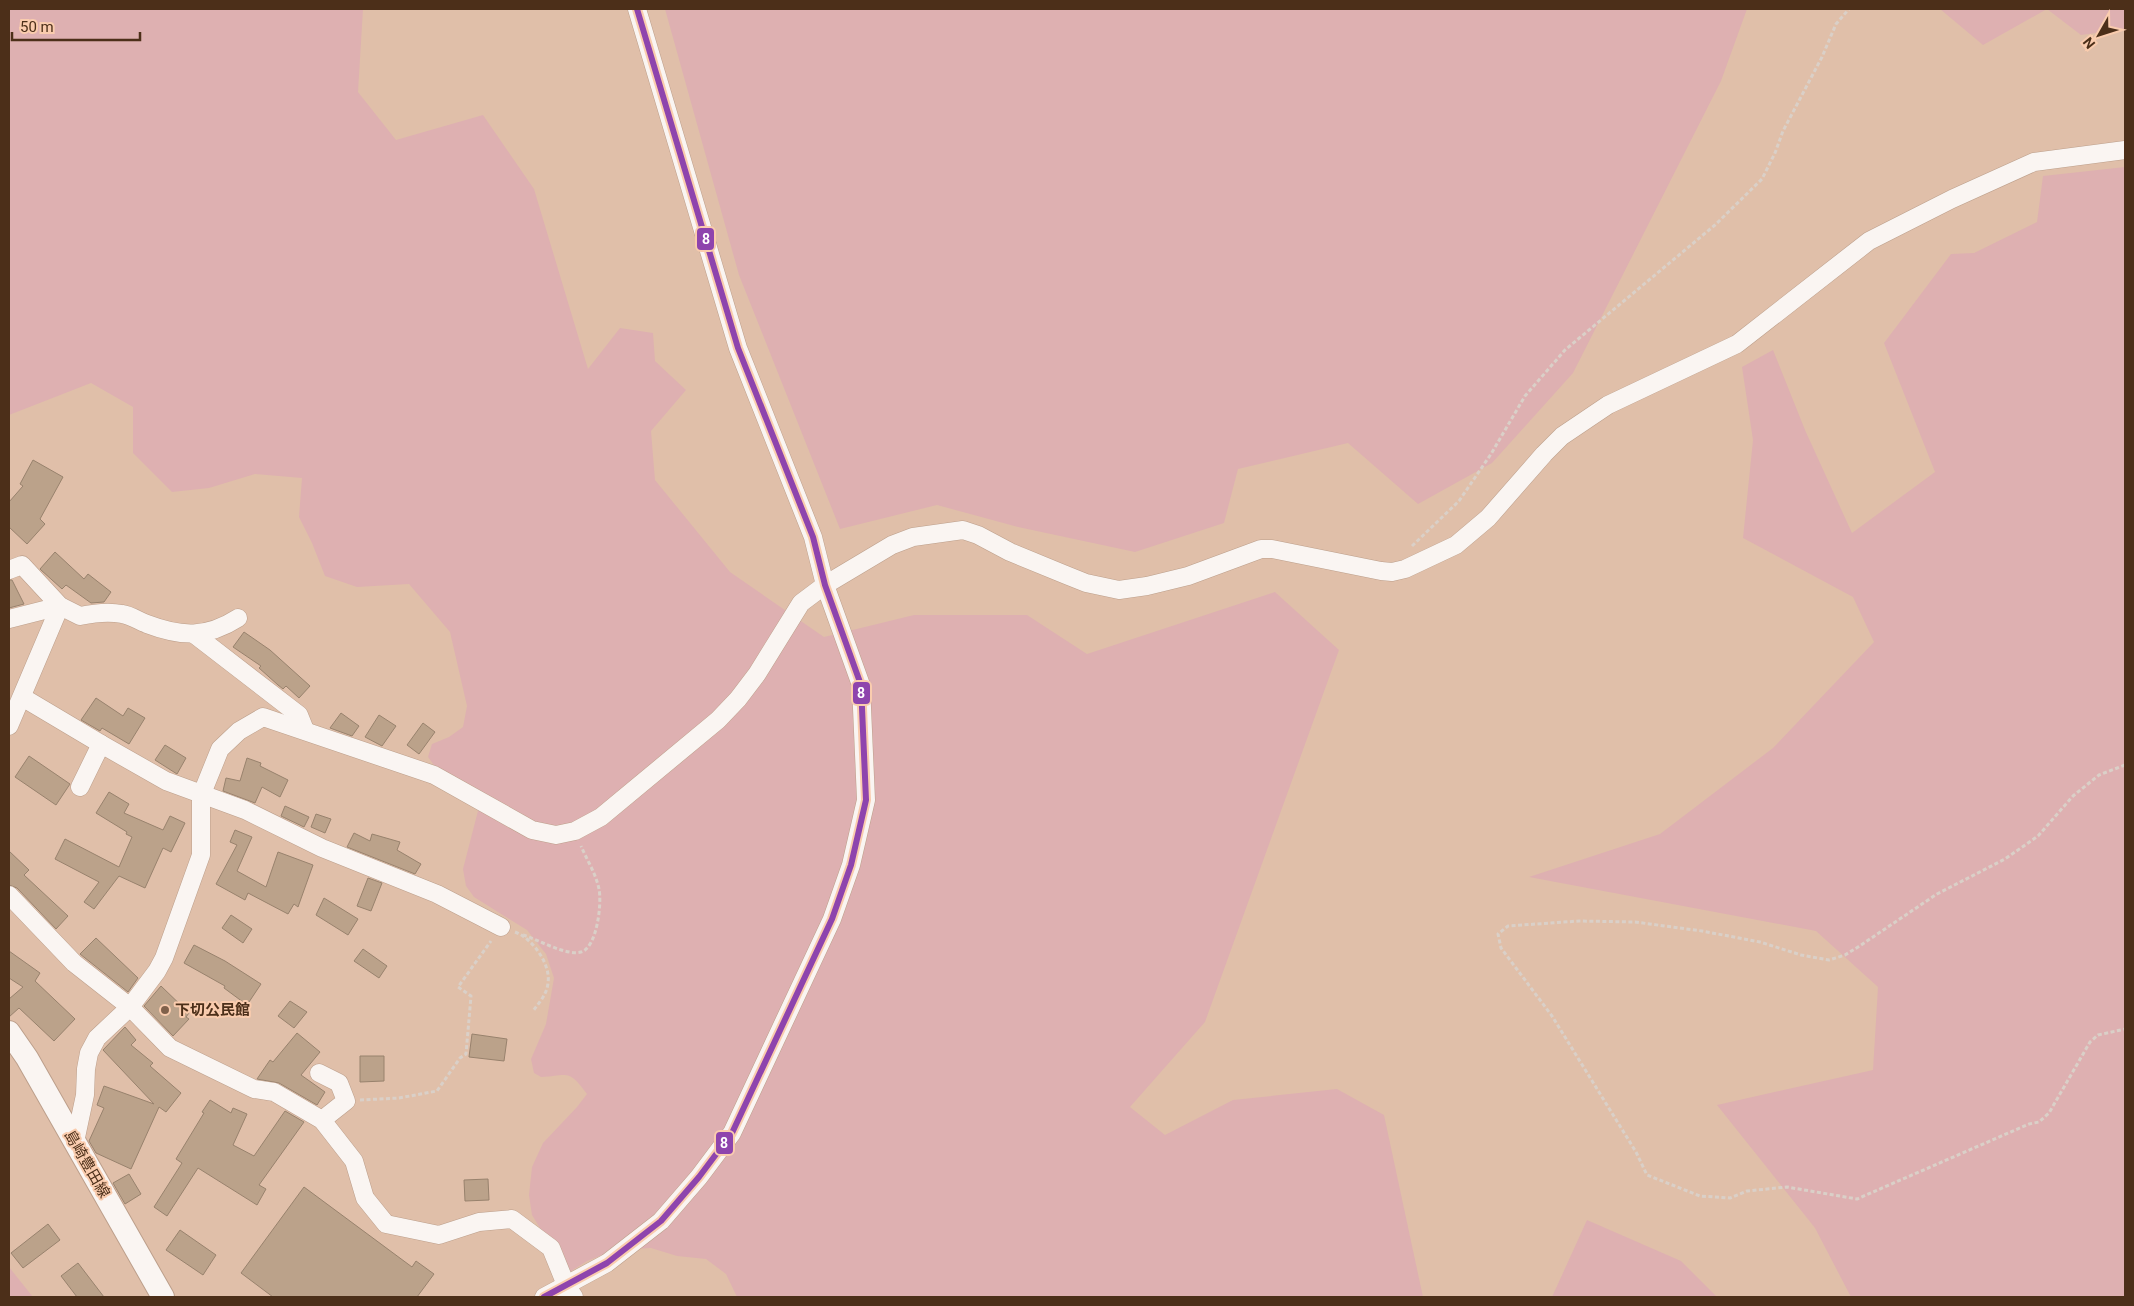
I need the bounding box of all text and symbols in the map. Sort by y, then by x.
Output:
scale bar [12,10,140,42]
north arrow [2074,10,2124,60]
text: 50 m [20,18,54,36]
text: N [2080,34,2098,52]
line badge: 8 [696,227,715,251]
text: 8 [702,231,710,247]
line badge: 8 [852,681,871,705]
text: 8 [857,685,865,701]
place label: 下切公民館 [175,1001,250,1019]
marker: 下切公民館 [159,1004,171,1016]
street label: 島崎豊田線 [60,1127,114,1201]
line badge: 8 [715,1131,734,1155]
text: 8 [720,1135,728,1151]

